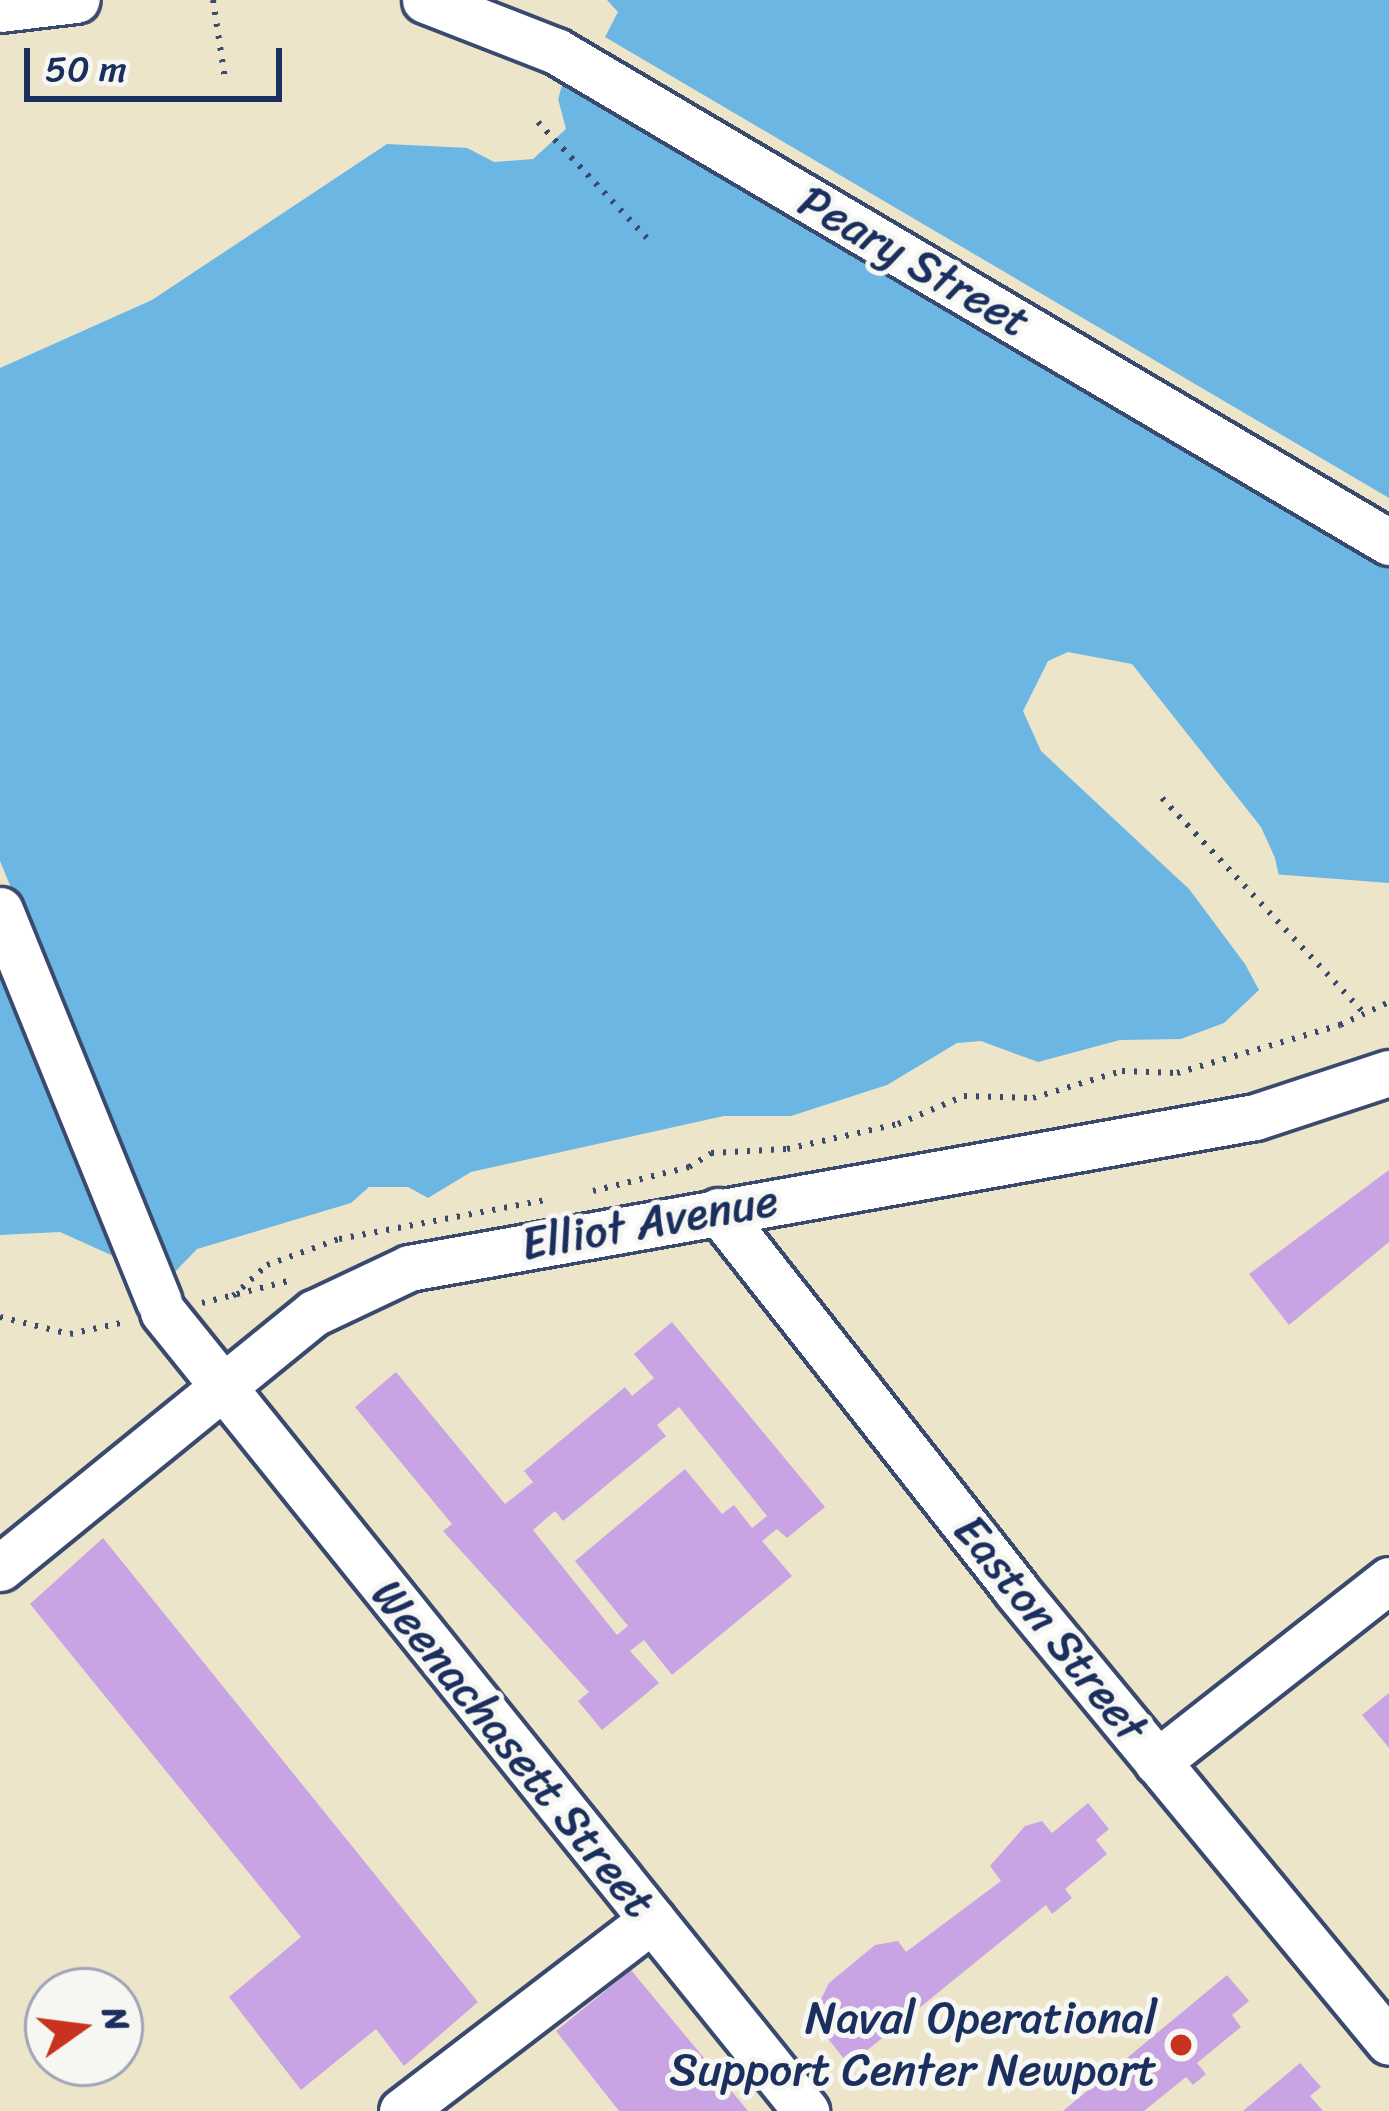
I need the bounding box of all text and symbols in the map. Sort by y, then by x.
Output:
scale bar [30,24,288,98]
text: 50 m [45,37,127,101]
street label: Peary Street [789,174,1039,350]
street label: Elliot Avenue [518,1174,782,1272]
street label: Easton Street [942,1504,1158,1754]
street label: Weenachasett Street [360,1569,666,1929]
north arrow [24,1967,144,2087]
place label: Naval Operational Support Center Newport [666,1992,1157,2098]
text: N [85,2001,147,2037]
marker: Naval Operational Support Center Newport [1168,2032,1194,2058]

